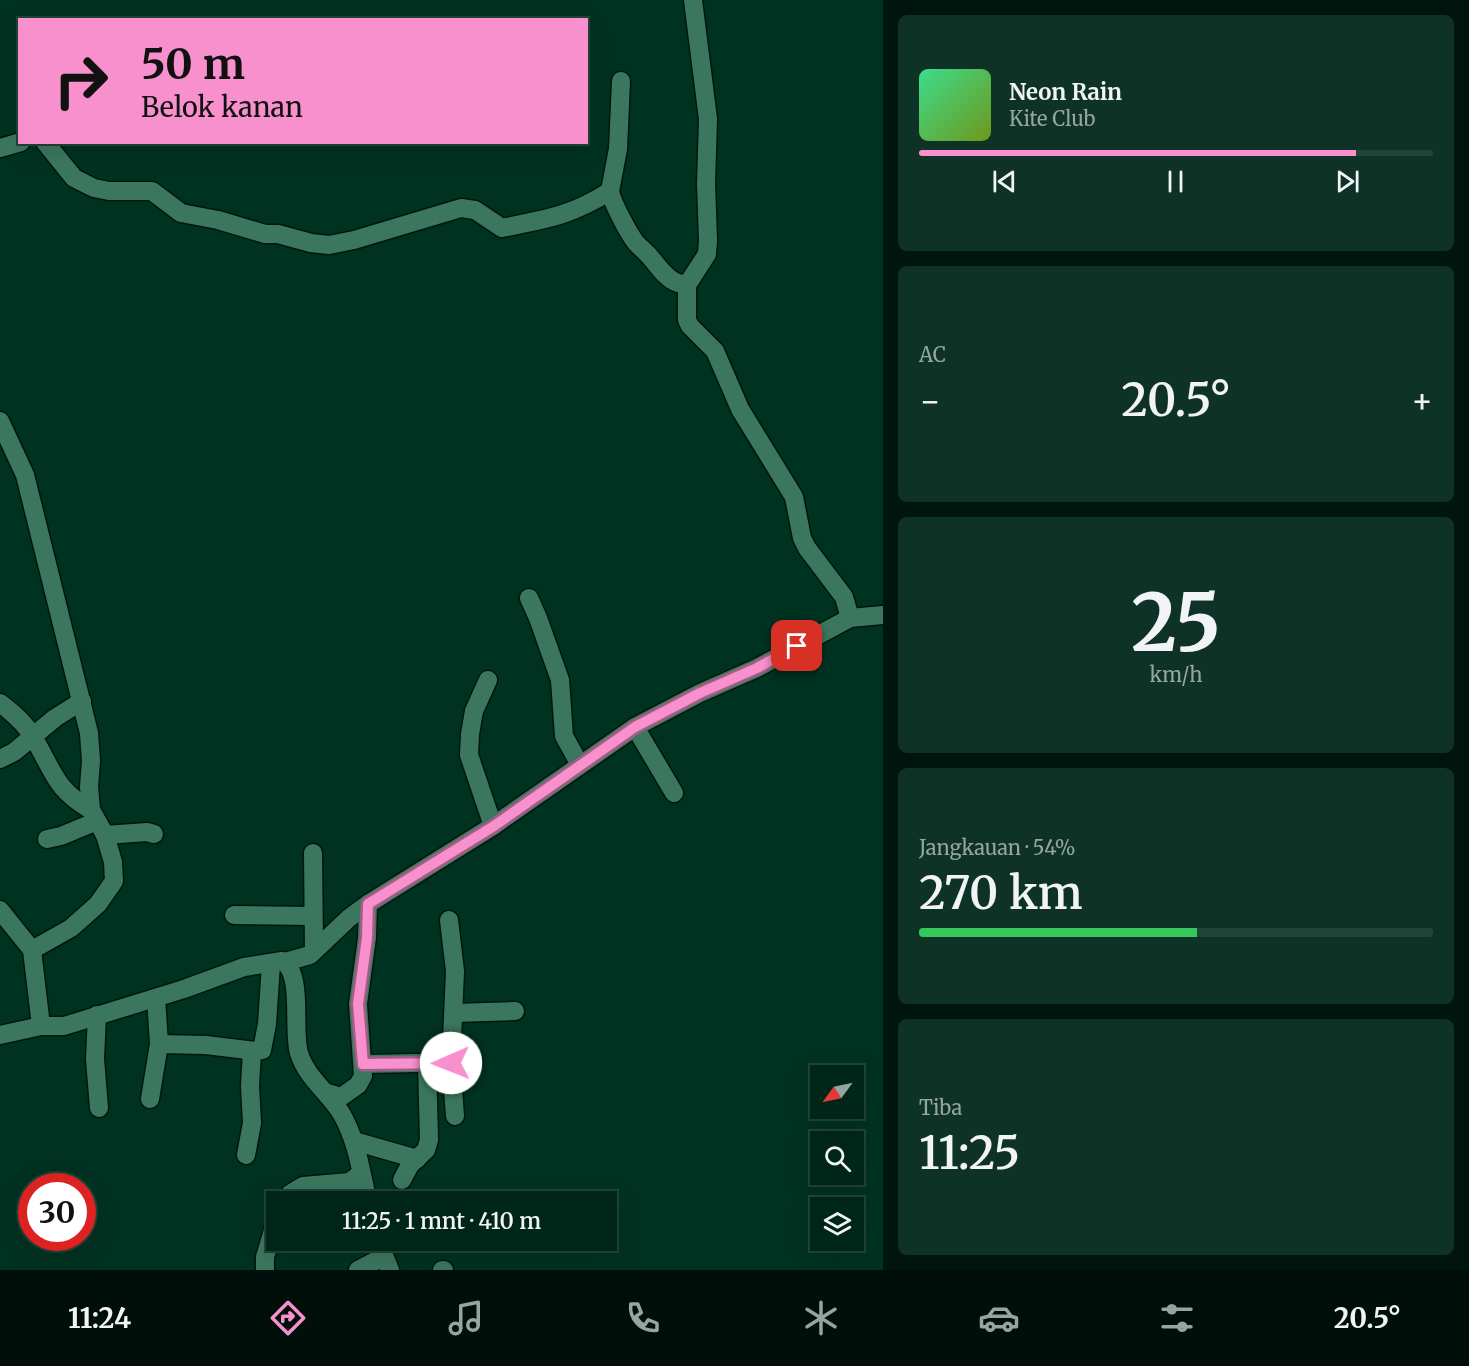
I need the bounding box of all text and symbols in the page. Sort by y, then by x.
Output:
text: 50 m [141,38,245,90]
icon: right [42,42,120,120]
text: Neon Rain [1009,78,1122,106]
text: Belok kanan [141,90,303,124]
text: Kite Club [1009,106,1095,131]
icon: previous [988,165,1021,198]
icon: pause [1159,165,1192,198]
icon: next [1331,165,1364,198]
text: AC [919,342,946,367]
text: 20.5° [1121,372,1231,428]
text: − [919,381,941,422]
text: + [1411,381,1433,422]
text: 25 [1131,574,1221,672]
pin [771,620,822,671]
icon: arrive [780,629,813,662]
text: km/h [1150,662,1202,687]
text: Jangkauan · 54% [919,835,1075,860]
text: 270 km [919,865,1083,921]
position arrow [419,1031,483,1095]
north arrow [810,1065,864,1119]
map controls [810,1065,864,1251]
text: Tiba [919,1095,962,1120]
text: 11:25 [919,1125,1020,1181]
button: search [810,1131,864,1185]
speed limit sign: 30 [18,1173,96,1251]
button: layers [810,1197,864,1251]
text: 11:25 · 1 mnt · 410 m [342,1207,541,1235]
icon: directions [267,1297,309,1339]
icon: music [445,1297,487,1339]
icon: phone [622,1297,664,1339]
icon: climate [800,1297,842,1339]
icon: car [978,1297,1020,1339]
icon: filters [1156,1297,1198,1339]
text: 11:24 [68,1301,131,1335]
text: 20.5° [1334,1301,1401,1335]

